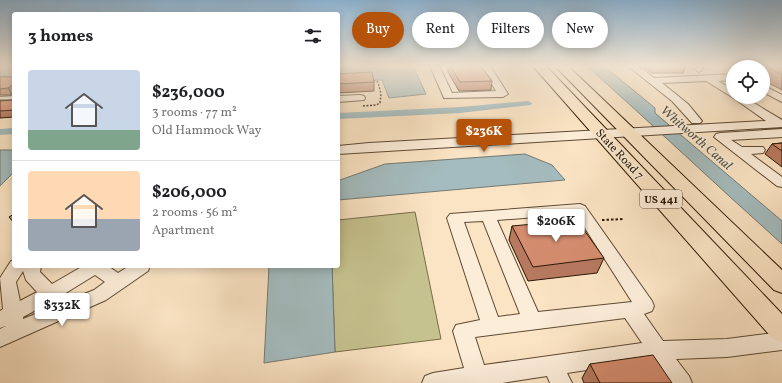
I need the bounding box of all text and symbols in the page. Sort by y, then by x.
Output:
chip: Buy [352,12,404,48]
chip: Rent [412,12,469,48]
chip: Filters [477,12,544,48]
chip: New [552,12,608,48]
text: 3 homes [28,25,93,48]
icon: filters [302,25,324,47]
map controls [726,60,770,104]
button: locate [726,60,770,104]
text: $236,000 [152,81,225,104]
icon: home [60,86,108,134]
water label: Whitworth Canal [656,102,736,175]
text: 3 rooms · 77 m² [152,104,237,122]
pin: $236K [456,119,512,153]
text: Old Hammock Way [152,122,262,140]
text: $236K [465,123,503,141]
street label: State Road 7 [592,126,647,184]
text: $206,000 [152,181,227,204]
icon: home [60,187,108,235]
road number: US 441 [640,190,682,208]
text: 2 rooms · 56 m² [152,204,237,222]
pin: $206K [528,209,584,243]
text: $206K [537,213,575,231]
text: Apartment [152,222,215,240]
pin: $332K [34,293,90,327]
text: $332K [44,297,80,315]

